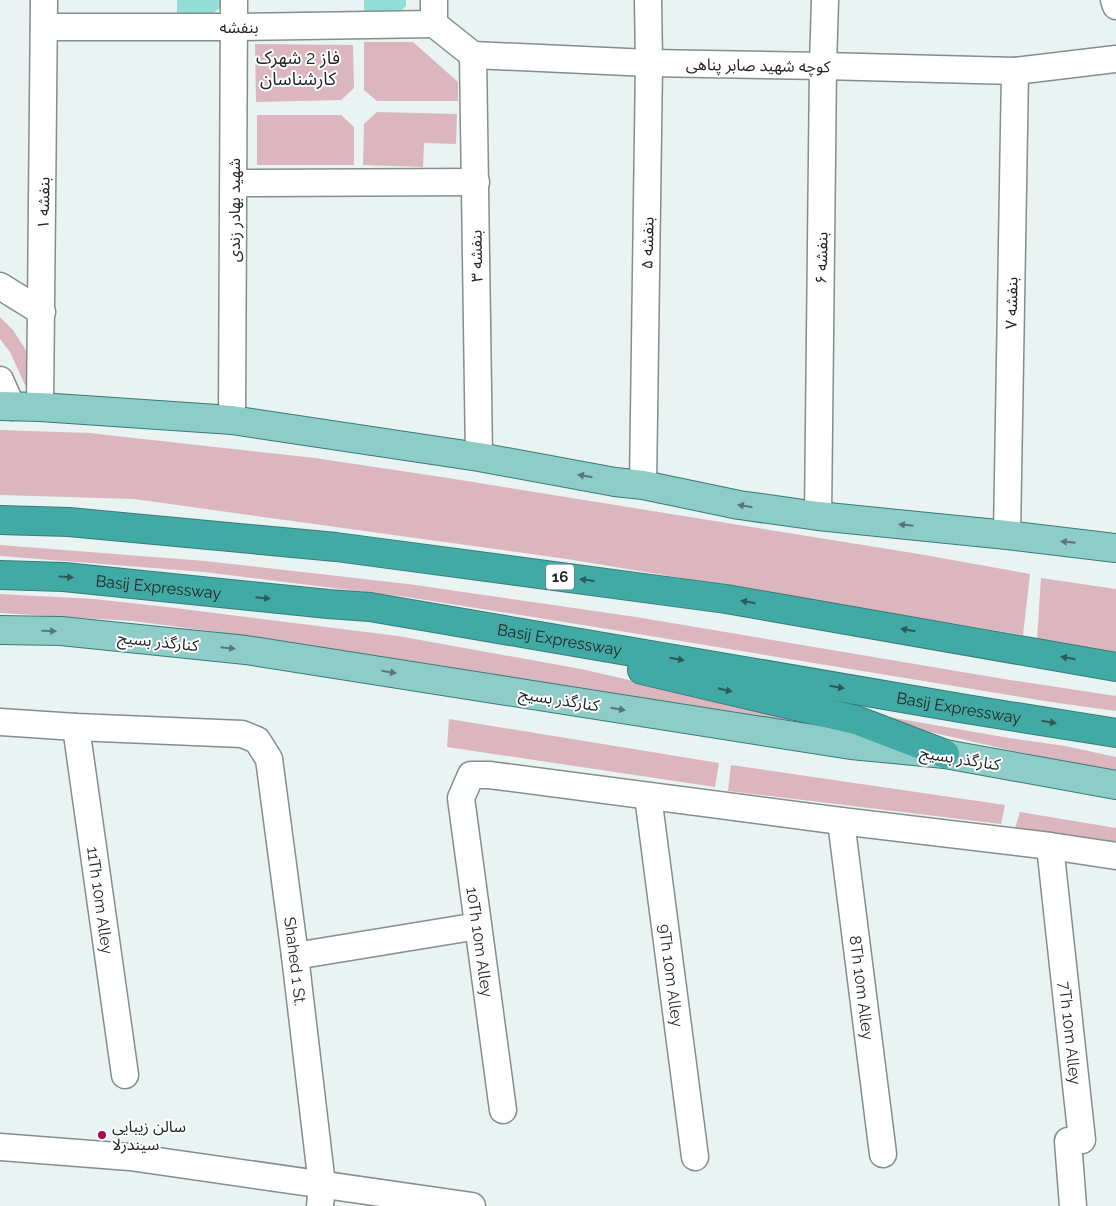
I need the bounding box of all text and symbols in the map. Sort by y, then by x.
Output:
street label: بنفشه [219,18,259,37]
district label: فاز 2 شهرک کارشناسان [256,47,340,90]
street label: کوچه شهید صابر پناهی [686,55,831,77]
street label: شهید بهادر زندی [225,158,244,262]
street label: بنفشه ۱ [34,177,53,229]
street label: بنفشه ۵ [638,217,657,269]
street label: بنفشه ۳ [467,230,486,282]
street label: بنفشه ۶ [812,232,831,284]
street label: بنفشه ۷ [1002,277,1021,329]
one-way arrow [577,472,593,480]
one-way arrow [736,501,752,509]
one-way arrow [898,521,914,529]
one-way arrow [1059,538,1075,546]
road number: 16 [546,564,574,590]
street label: Basij Expressway [95,571,222,603]
one-way arrow [58,574,74,582]
one-way arrow [579,576,595,584]
one-way arrow [255,594,271,602]
one-way arrow [739,598,755,606]
street label: Basij Expressway [496,620,624,660]
one-way arrow [900,626,916,634]
one-way arrow [41,627,57,635]
street label: کنارگذر بسیج [116,628,200,658]
one-way arrow [220,645,236,653]
one-way arrow [1060,654,1076,662]
one-way arrow [670,656,686,664]
one-way arrow [381,669,397,677]
one-way arrow [830,683,846,691]
street label: کنارگذر بسیج [517,684,601,718]
one-way arrow [717,686,732,694]
street label: Basij Expressway [895,688,1023,728]
one-way arrow [611,705,627,713]
one-way arrow [1042,719,1058,727]
street label: کنارگذر بسیج [918,743,1002,777]
street label: 11Th 10m Alley [83,845,117,956]
street label: 10Th 10m Alley [462,886,497,999]
street label: Shahed 1 St. [280,916,310,1007]
street label: 9Th 10m Alley [655,923,687,1029]
street label: 8Th 10m Alley [846,934,878,1041]
street label: 7Th 10m Alley [1055,980,1085,1086]
place label: سالن زیبایی سیندرلا [112,1117,186,1154]
marker: سالن زیبایی سیندرلا [96,1129,108,1141]

